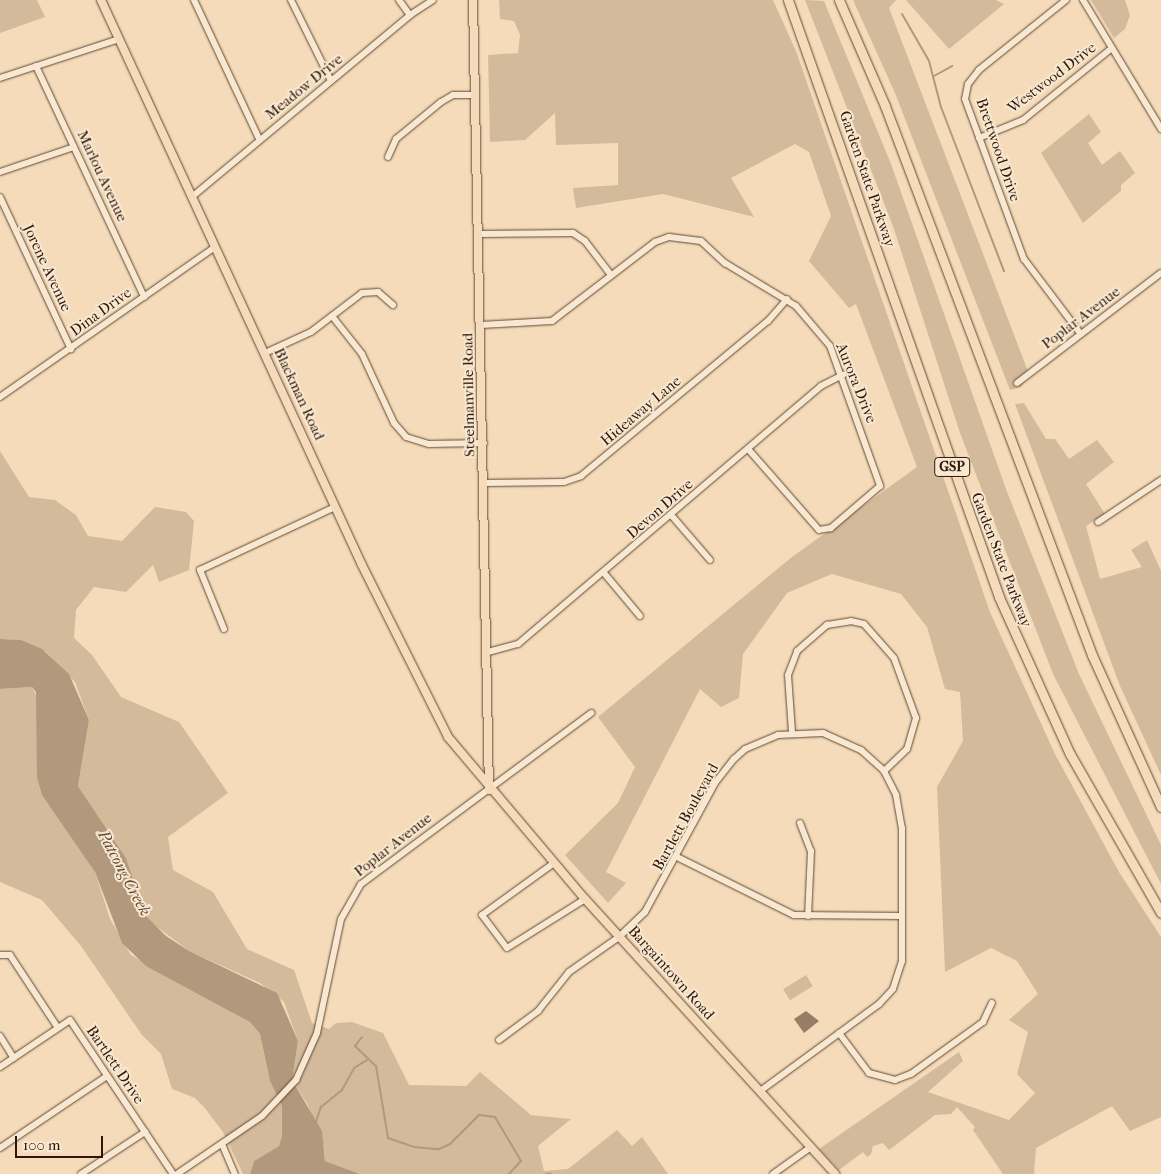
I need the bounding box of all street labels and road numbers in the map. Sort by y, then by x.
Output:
street label: Westwood Drive [1004,39,1100,117]
street label: Meadow Drive [262,50,346,124]
street label: Brettwood Drive [972,96,1024,204]
street label: Garden State Parkway [835,109,899,249]
street label: Marlou Avenue [73,128,131,224]
street label: Jorene Avenue [19,221,75,315]
street label: Poplar Avenue [1038,283,1124,353]
street label: Dina Drive [67,284,135,340]
street label: Steelmanville Road [459,333,479,457]
street label: Aurora Drive [832,340,880,426]
street label: Blackman Road [270,345,328,443]
street label: Hideaway Lane [597,372,685,450]
road number: GSP [933,456,971,478]
street label: Devon Drive [623,475,697,543]
street label: Garden State Parkway [967,490,1035,630]
street label: Bartlett Boulevard [649,760,723,874]
street label: Poplar Avenue [351,809,435,881]
street label: Bargaintown Road [624,922,718,1024]
street label: Bartlett Drive [82,1022,148,1108]

